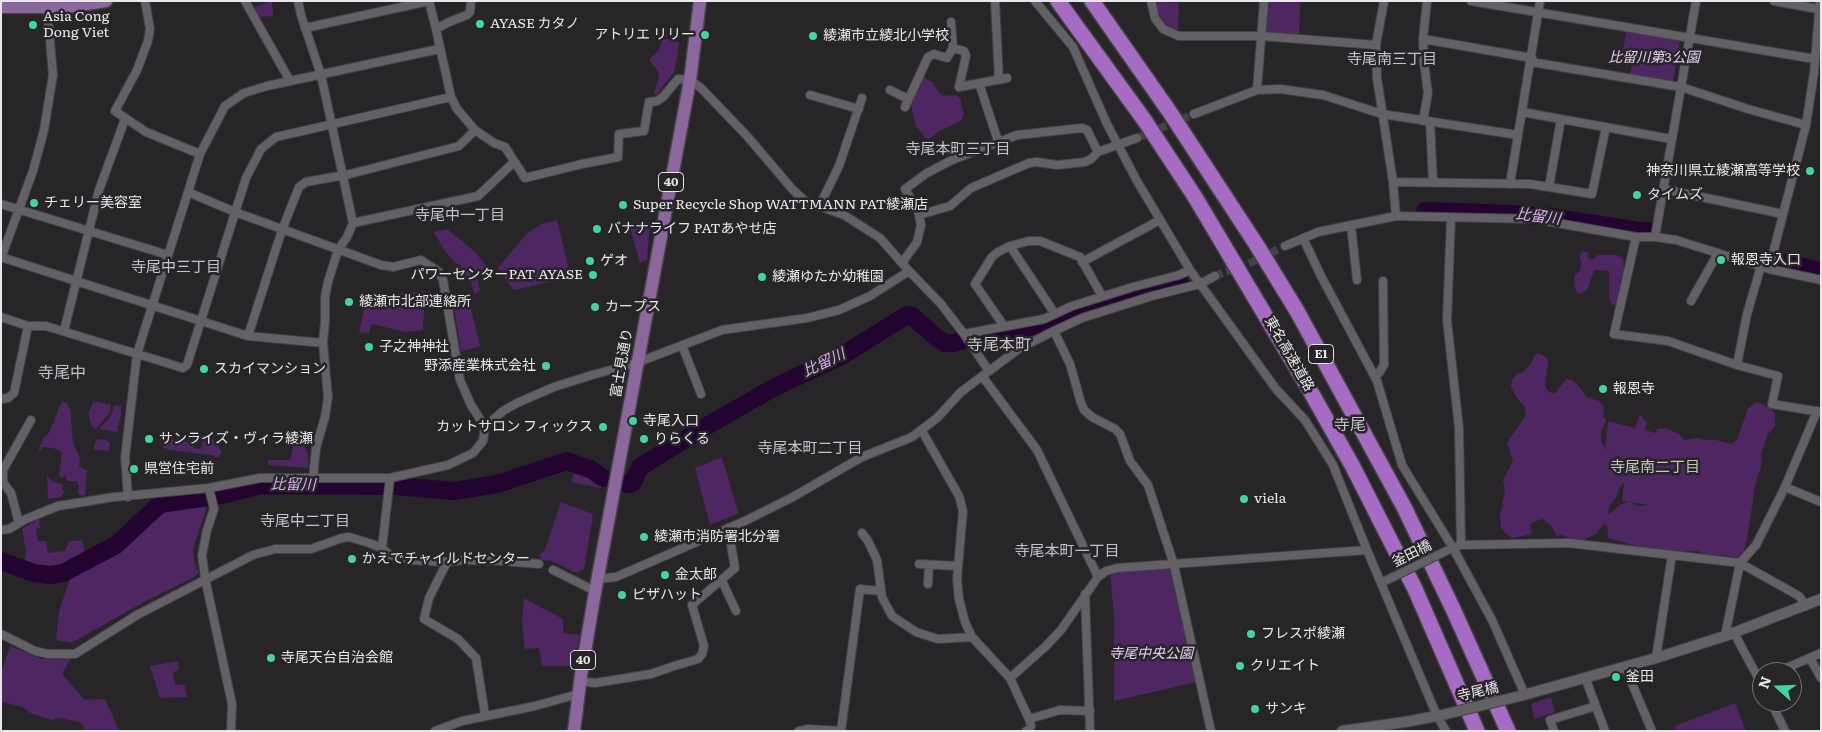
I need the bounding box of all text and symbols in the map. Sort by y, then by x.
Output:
place label: Asia Cong Dong Viet [43,9,110,41]
place label: AYASE カタノ [490,16,580,32]
marker: AYASE カタノ [474,18,486,30]
marker: Asia Cong Dong Viet [27,19,39,31]
place label: アトリエ リリー [594,27,695,43]
place label: 綾瀬市立綾北小学校 [823,28,949,44]
marker: アトリエ リリー [699,29,711,41]
marker: 綾瀬市立綾北小学校 [807,30,819,42]
park label: 比留川第3公園 [1608,50,1700,66]
district label: 寺尾南三丁目 [1347,51,1437,69]
district label: 寺尾本町三丁目 [906,141,1010,159]
place label: 神奈川県立綾瀬高等学校 [1646,163,1800,179]
marker: 神奈川県立綾瀬高等学校 [1804,165,1816,177]
road number: 40 [658,172,684,192]
place label: タイムズ [1647,187,1703,203]
marker: タイムズ [1631,189,1643,201]
place label: チェリー美容室 [44,195,142,211]
marker: チェリー美容室 [28,197,40,209]
place label: Super Recycle Shop WATTMANN PAT綾瀬店 [633,197,928,213]
marker: Super Recycle Shop WATTMANN PAT綾瀬店 [617,199,629,211]
water label: 比留川 [1515,205,1561,229]
district label: 寺尾中一丁目 [415,207,505,225]
place label: バナナライフ PATあやせ店 [607,221,777,237]
marker: バナナライフ PATあやせ店 [591,223,603,235]
place label: 報恩寺入口 [1731,252,1801,268]
place label: ゲオ [600,253,628,269]
marker: 報恩寺入口 [1715,254,1727,266]
marker: ゲオ [584,255,596,267]
district label: 寺尾中三丁目 [131,259,221,277]
place label: パワーセンターPAT AYASE [411,267,583,283]
marker: パワーセンターPAT AYASE [587,269,599,281]
place label: 綾瀬ゆたか幼稚園 [772,269,884,285]
marker: 綾瀬ゆたか幼稚園 [756,271,768,283]
place label: 綾瀬市北部連絡所 [359,294,471,310]
marker: 綾瀬市北部連絡所 [343,296,355,308]
place label: カープス [605,299,661,315]
marker: カープス [589,301,601,313]
street label: 東名高速道路 [1261,313,1317,395]
street label: 富士見通り [608,327,636,399]
district label: 寺尾本町 [967,335,1031,355]
place label: 子之神神社 [379,339,449,355]
marker: 子之神神社 [363,341,375,353]
road number: E1 [1308,344,1334,364]
water label: 比留川 [800,345,848,381]
place label: 野添産業株式会社 [424,358,536,374]
marker: 野添産業株式会社 [540,360,552,372]
place label: スカイマンション [214,361,326,377]
district label: 寺尾中 [38,363,86,383]
marker: スカイマンション [198,363,210,375]
place label: 報恩寺 [1613,381,1655,397]
marker: 報恩寺 [1597,383,1609,395]
place label: 寺尾入口 [643,413,699,429]
marker: 寺尾入口 [627,415,639,427]
district label: 寺尾 [1334,415,1366,435]
place label: カットサロン フィックス [436,419,593,435]
marker: カットサロン フィックス [597,421,609,433]
place label: サンライズ・ヴィラ綾瀬 [159,431,313,447]
place label: りらくる [654,431,710,447]
marker: サンライズ・ヴィラ綾瀬 [143,433,155,445]
marker: りらくる [638,433,650,445]
district label: 寺尾本町二丁目 [758,440,862,458]
district label: 寺尾南二丁目 [1610,459,1700,477]
place label: 県営住宅前 [144,461,214,477]
marker: 県営住宅前 [128,463,140,475]
water label: 比留川 [270,476,316,494]
place label: viela [1254,491,1286,507]
marker: viela [1238,493,1250,505]
district label: 寺尾中二丁目 [260,513,350,531]
place label: 綾瀬市消防署北分署 [654,529,780,545]
marker: 綾瀬市消防署北分署 [638,531,650,543]
street label: 釜田橋 [1389,537,1435,571]
district label: 寺尾本町一丁目 [1015,543,1119,561]
place label: かえでチャイルドセンター [362,551,530,567]
marker: かえでチャイルドセンター [346,553,358,565]
place label: 金太郎 [675,567,717,583]
marker: 金太郎 [659,569,671,581]
place label: ピザハット [632,587,702,603]
marker: ピザハット [616,589,628,601]
place label: フレスポ綾瀬 [1261,626,1345,642]
marker: フレスポ綾瀬 [1245,628,1257,640]
park label: 寺尾中央公園 [1109,646,1193,662]
place label: 寺尾天台自治会館 [281,650,393,666]
road number: 40 [570,650,596,670]
marker: 寺尾天台自治会館 [265,652,277,664]
place label: クリエイト [1250,658,1320,674]
marker: クリエイト [1234,660,1246,672]
north arrow [1752,662,1802,712]
place label: 釜田 [1626,669,1654,685]
marker: 釜田 [1610,671,1622,683]
text: N [1752,673,1775,691]
street label: 寺尾橋 [1456,679,1500,705]
place label: サンキ [1265,701,1307,717]
marker: サンキ [1249,703,1261,715]

